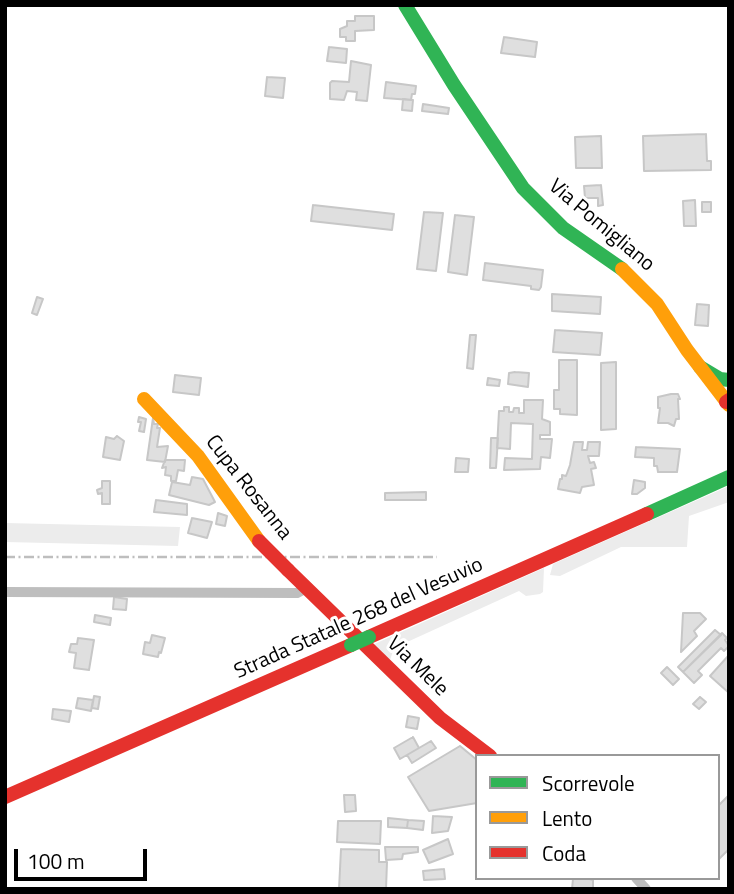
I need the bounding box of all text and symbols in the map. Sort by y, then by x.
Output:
street label: Via Pomigliano [543,174,659,278]
street label: Cupa Rosanna [199,431,297,545]
street label: Strada Statale 268 del Vesuvio [231,553,487,685]
street label: Via Mele [381,632,453,702]
legend [475,754,720,880]
text: Scorrevole [542,767,635,799]
text: Lento [542,802,592,834]
scale bar [18,834,150,878]
text: Coda [542,837,586,869]
text: 100 m [27,845,84,877]

